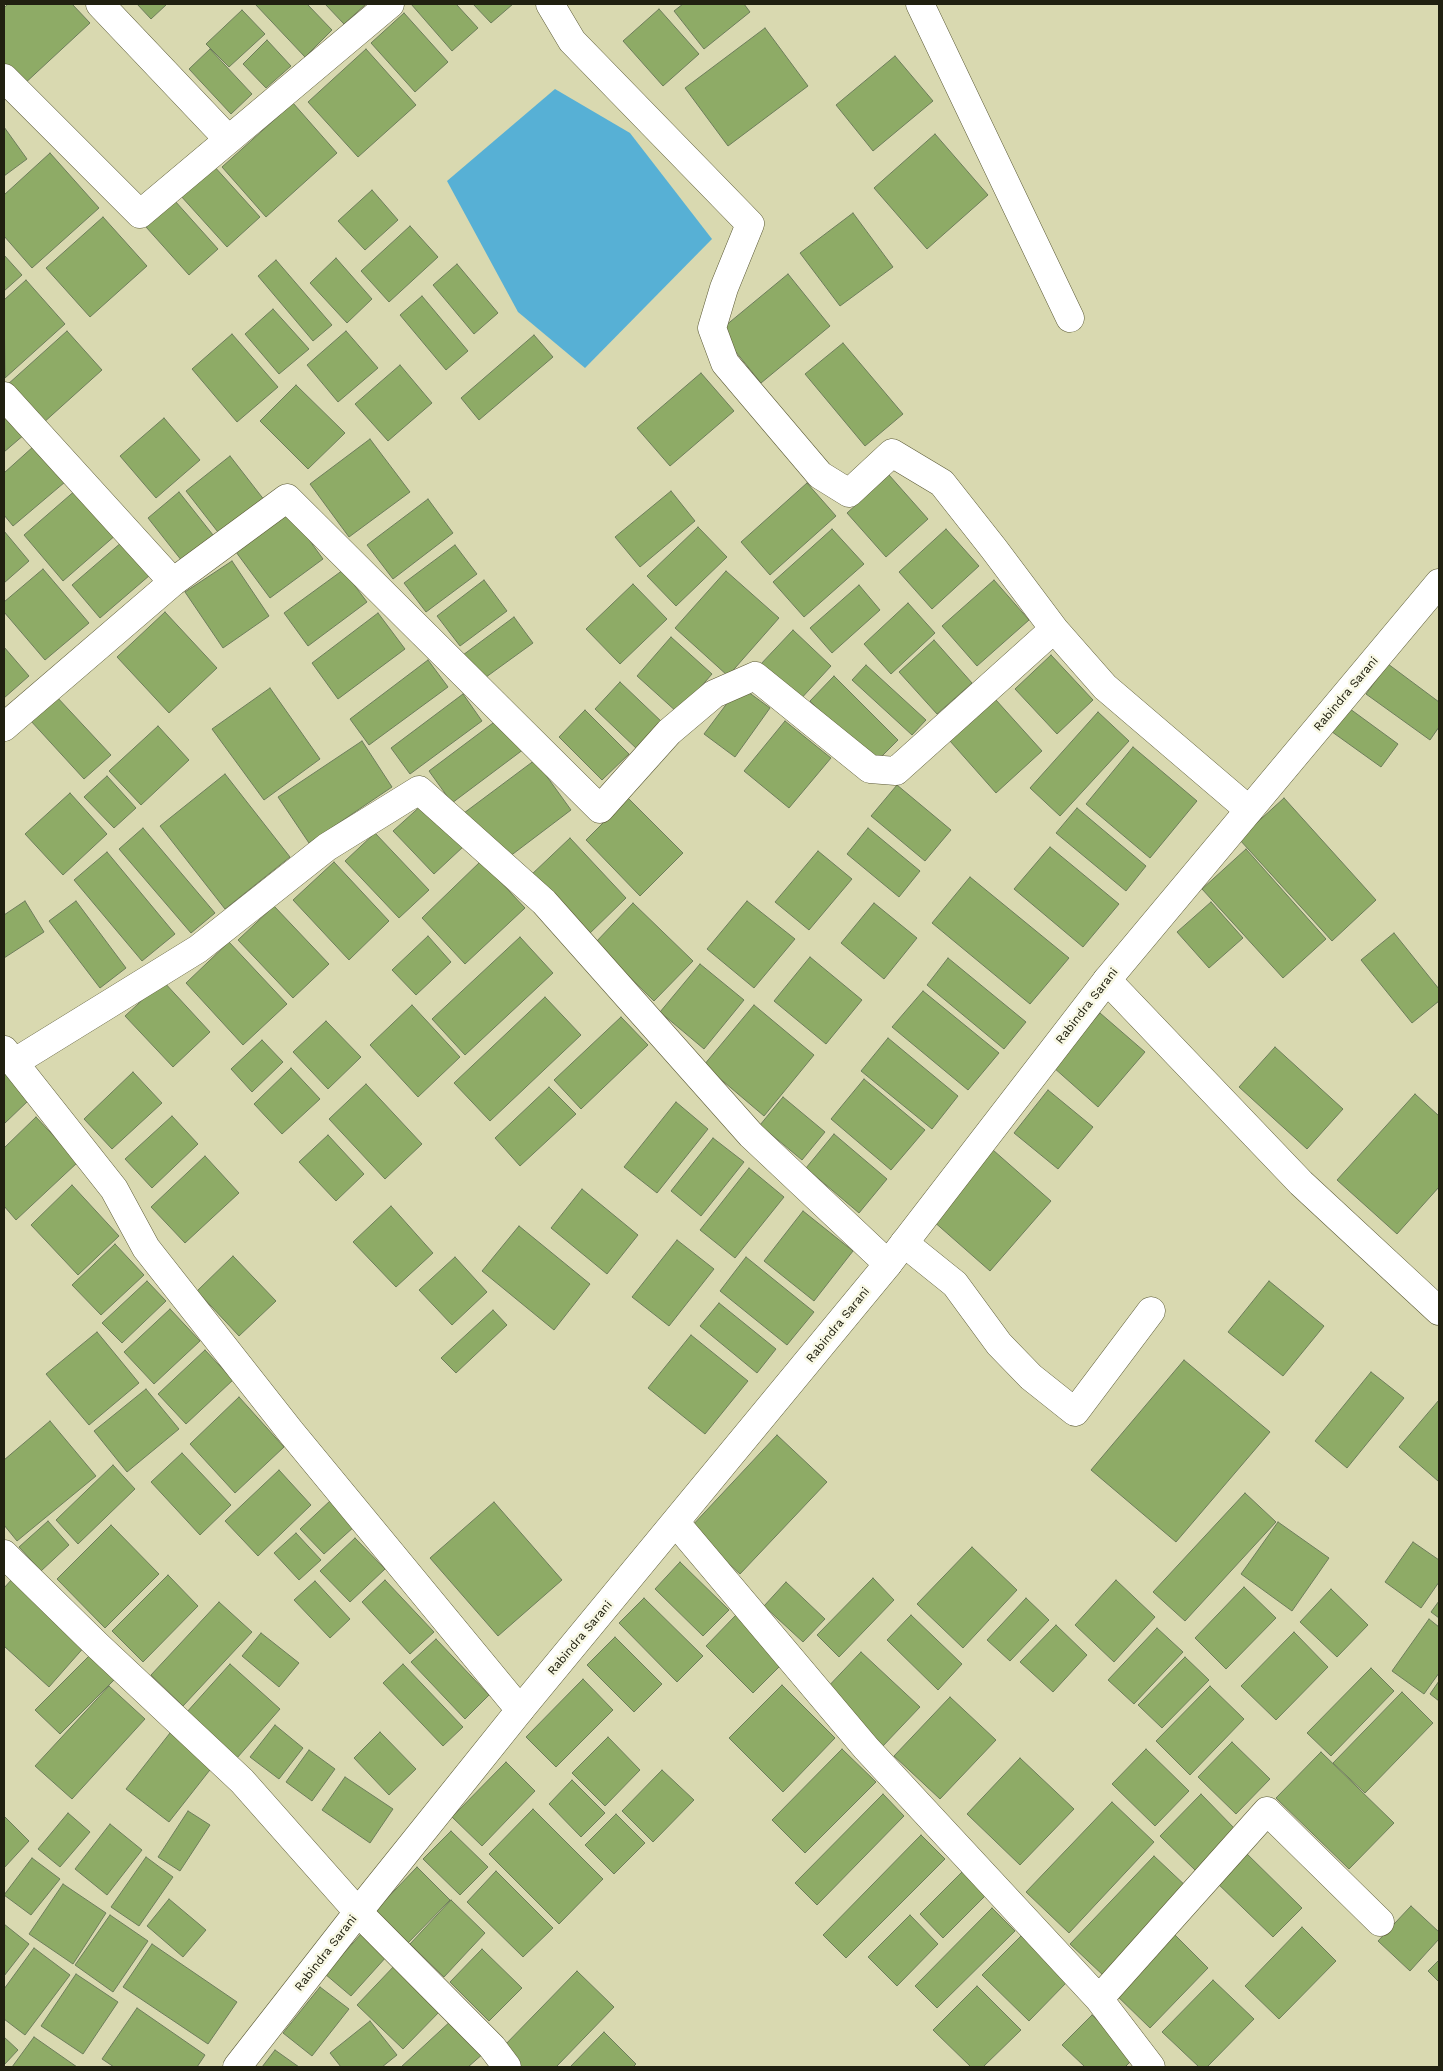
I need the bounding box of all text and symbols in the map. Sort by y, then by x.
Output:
street label: Rabindra Sarani [1311,654,1381,734]
street label: Rabindra Sarani [1053,965,1121,1047]
street label: Rabindra Sarani [803,1285,873,1365]
street label: Rabindra Sarani [545,1598,615,1678]
street label: Rabindra Sarani [292,1912,360,1994]

